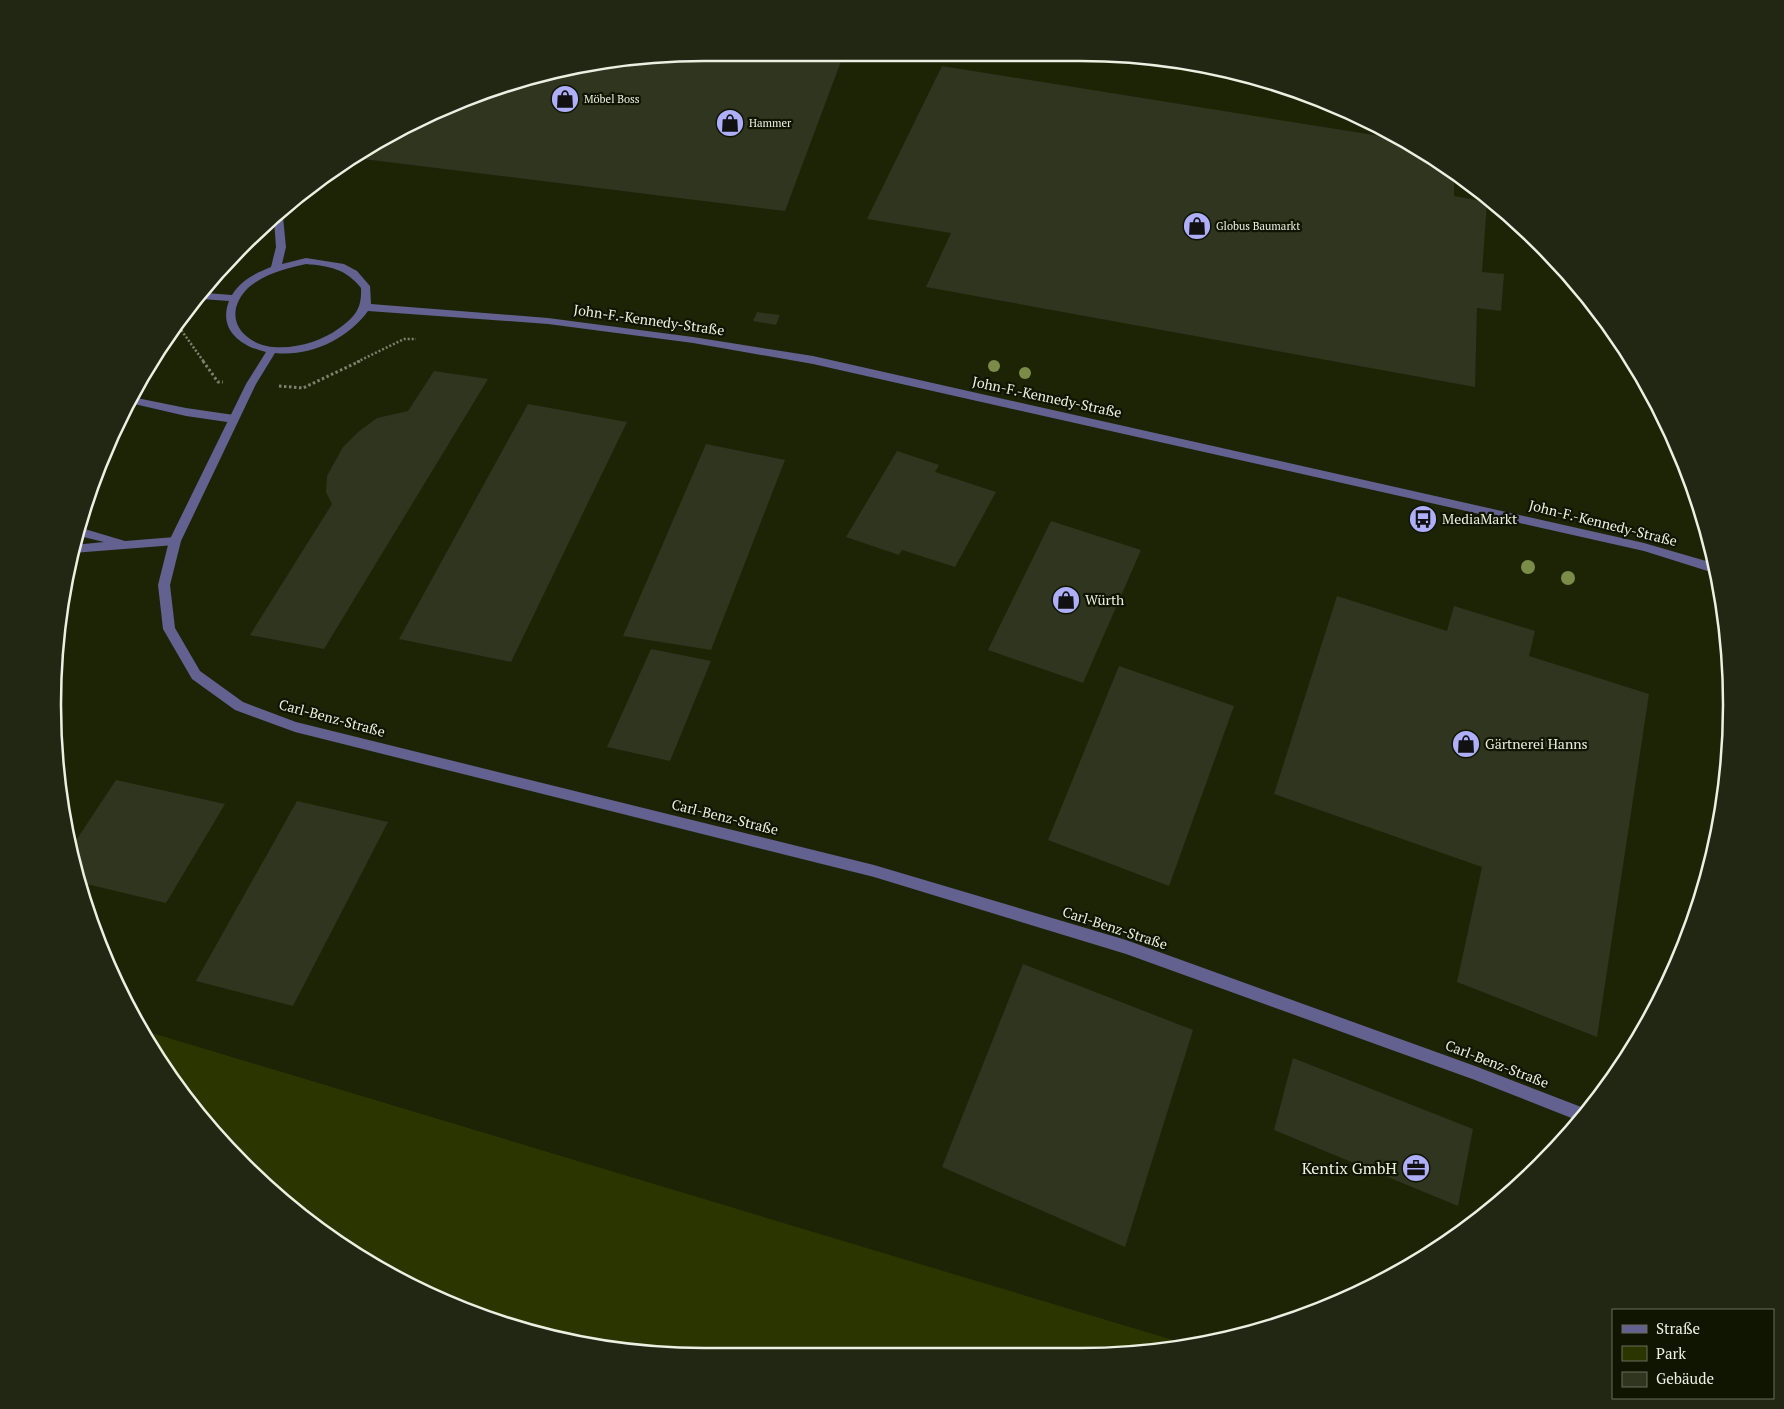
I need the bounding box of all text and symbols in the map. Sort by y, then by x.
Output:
shop icon: Möbel Boss [550,84,580,114]
place label: Möbel Boss [584,92,640,106]
shop icon: Hammer [715,108,745,138]
place label: Hammer [749,116,792,130]
shop icon: Globus Baumarkt [1182,211,1212,241]
place label: Globus Baumarkt [1216,219,1300,233]
street label: John-F.-Kennedy-Straße [572,300,726,340]
street label: John-F.-Kennedy-Straße [971,371,1124,422]
street label: John-F.-Kennedy-Straße [1527,495,1679,550]
bus stop icon: MediaMarkt [1408,504,1438,534]
place label: MediaMarkt [1442,509,1518,528]
shop icon: Würth [1051,585,1081,615]
place label: Würth [1085,590,1124,609]
street label: Carl-Benz-Straße [277,694,387,741]
shop icon: Gärtnerei Hanns [1451,729,1481,759]
place label: Gärtnerei Hanns [1485,734,1588,753]
street label: Carl-Benz-Straße [670,794,780,839]
street label: Carl-Benz-Straße [1060,902,1170,953]
street label: Carl-Benz-Straße [1443,1035,1552,1092]
office icon: Kentix GmbH [1401,1153,1431,1183]
place label: Kentix GmbH [1302,1157,1397,1179]
legend [1612,1309,1774,1399]
text: Straße [1656,1318,1700,1338]
text: Park [1656,1343,1686,1363]
text: Gebäude [1656,1368,1714,1388]

